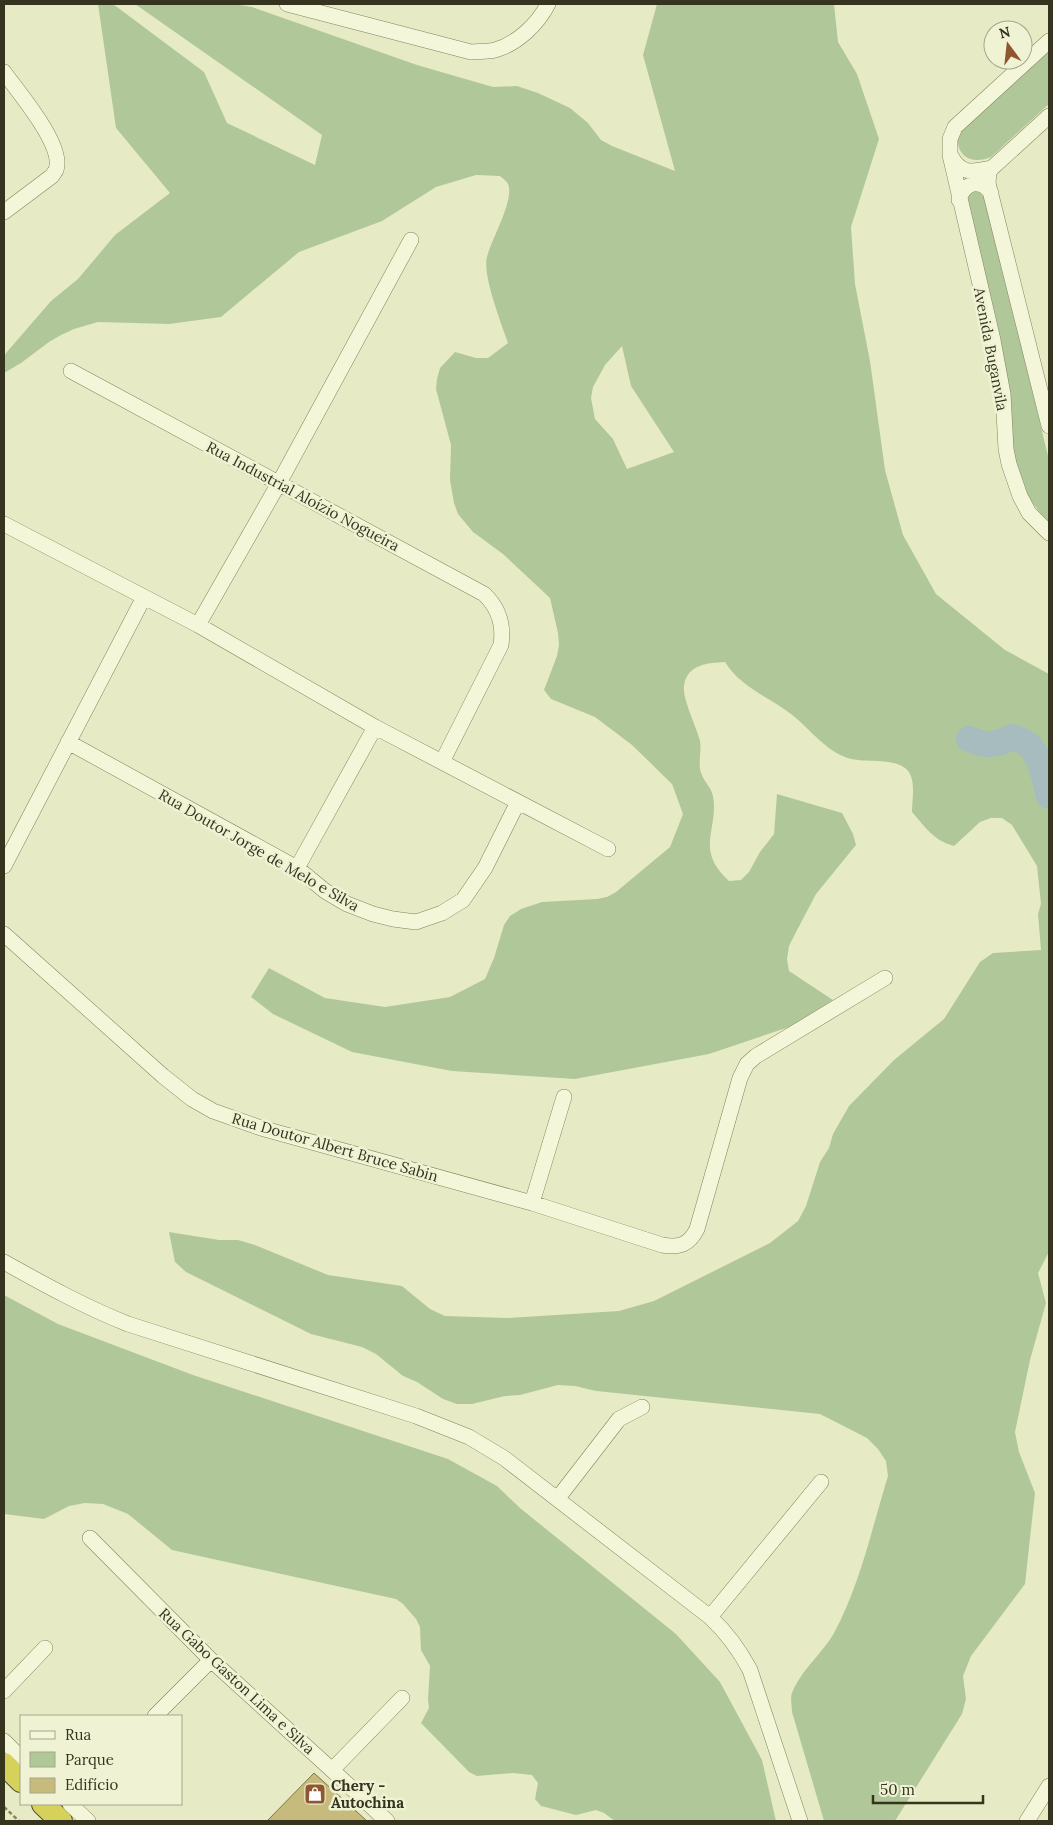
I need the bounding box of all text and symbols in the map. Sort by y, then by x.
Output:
north arrow [983,20,1033,70]
text: N [997,22,1012,43]
street label: Avenida Buganvila [970,285,1012,413]
street label: Rua Industrial Aloízio Nogueira [203,437,403,555]
street label: Rua Doutor Jorge de Melo e Silva [155,785,363,915]
street label: Rua Doutor Albert Bruce Sabin [230,1108,440,1186]
street label: Rua Gabo Gaston Lima e Silva [155,1604,319,1758]
legend [20,1715,182,1805]
text: Rua [65,1725,91,1744]
text: Parque [65,1750,114,1769]
scale bar [873,1772,983,1804]
text: Edifício [65,1775,118,1794]
place label: Chery - Autochina [331,1776,404,1812]
text: 50 m [880,1780,915,1799]
shop icon: Chery - Autochina [303,1782,327,1806]

